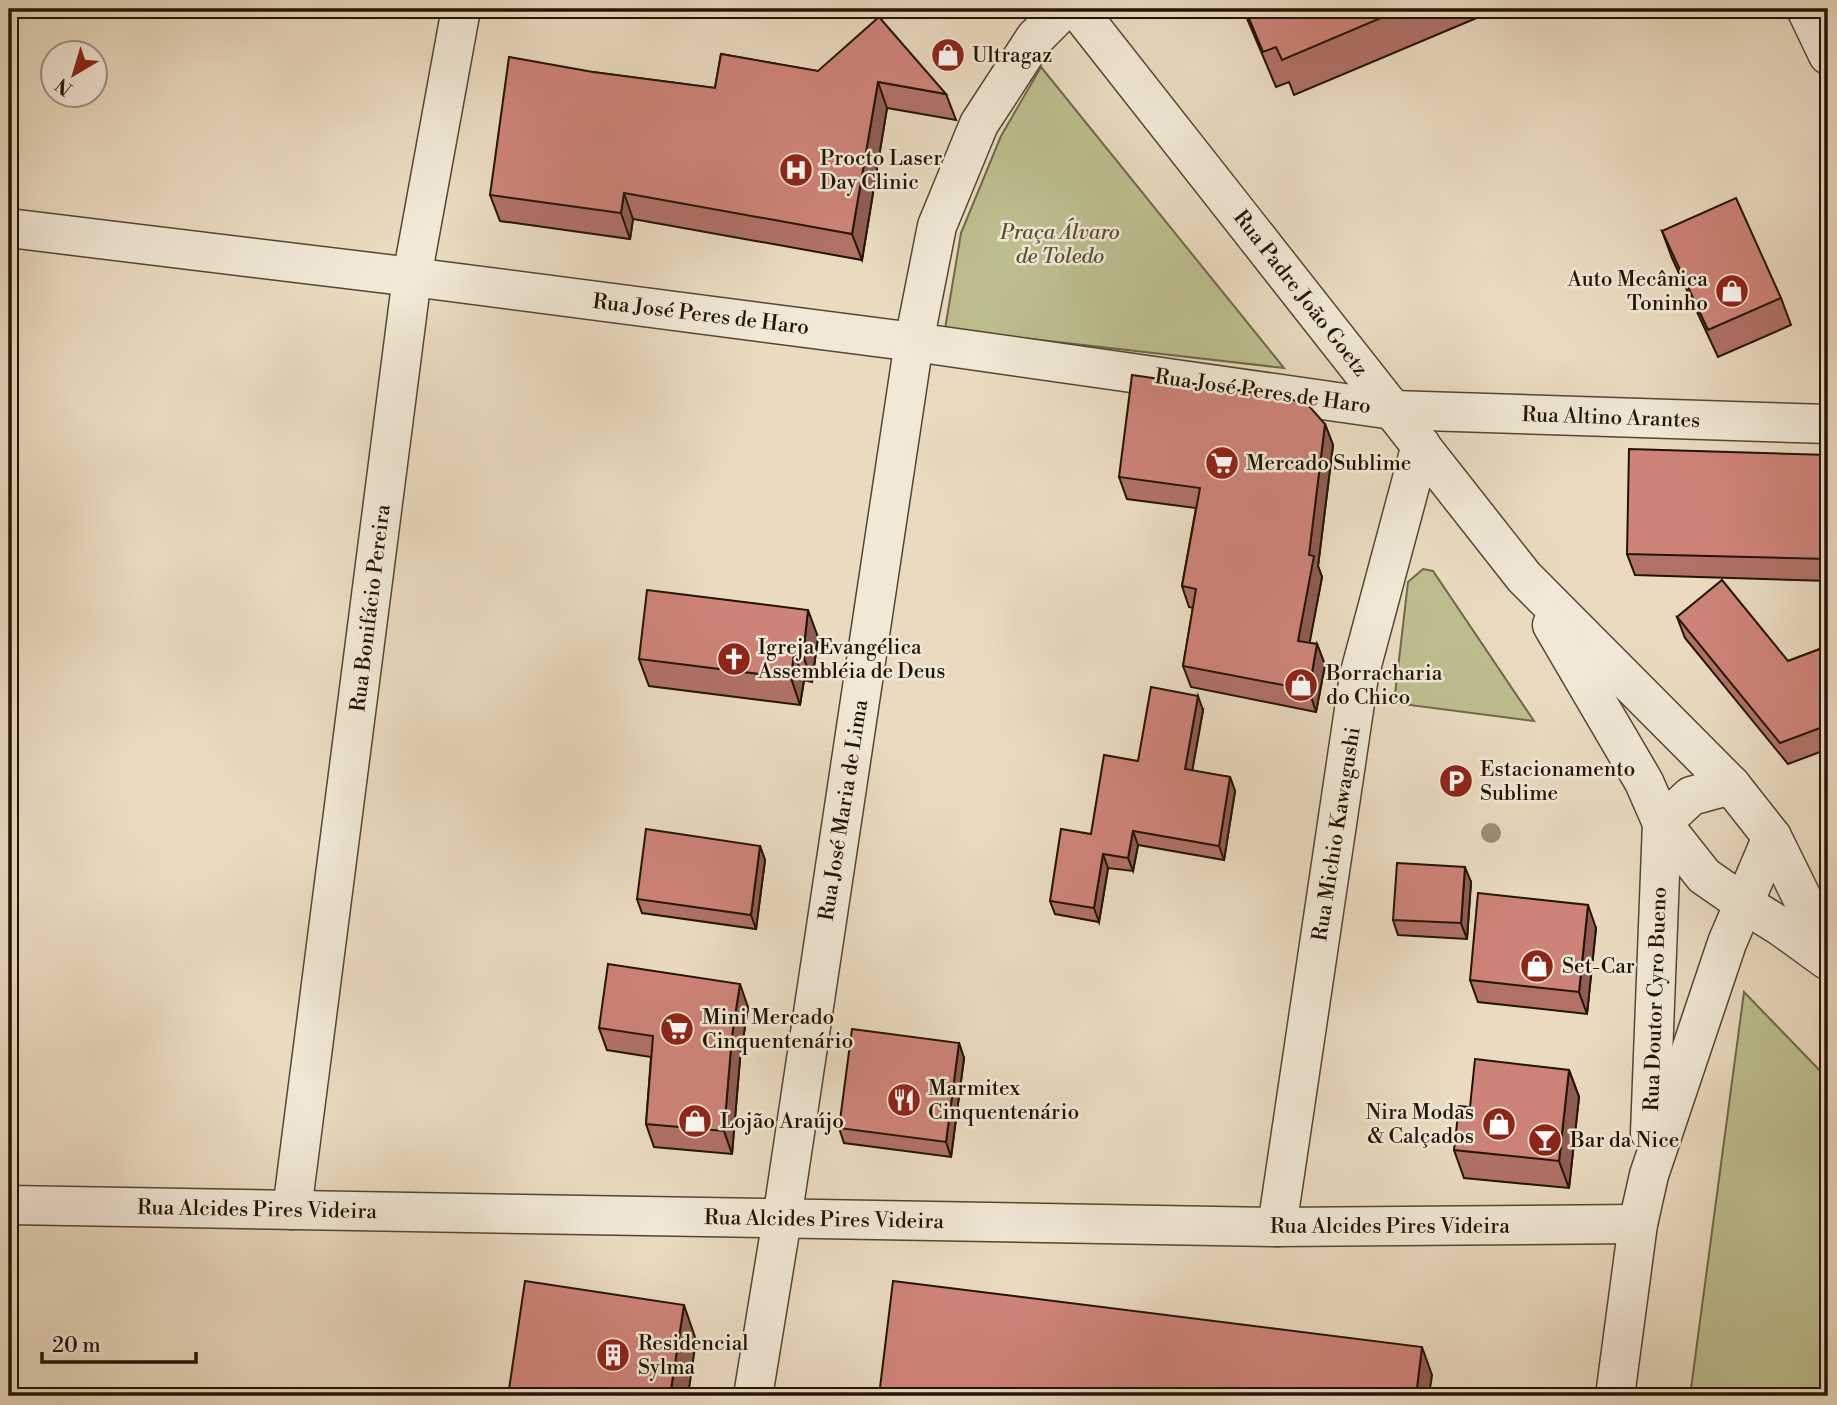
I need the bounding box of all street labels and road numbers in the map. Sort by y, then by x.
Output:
street label: Rua Padre João Goetz [1227,205,1373,382]
street label: Rua José Peres de Haro [591,289,811,341]
street label: Rua José Peres de Haro [1153,364,1373,420]
street label: Rua Altino Arantes [1521,402,1701,434]
street label: Rua Bonifácio Pereira [345,502,397,713]
street label: Rua José Maria de Lima [814,697,874,923]
street label: Rua Michio Kawagushi [1307,725,1367,943]
street label: Rua Doutor Cyro Bueno [1639,886,1673,1112]
street label: Rua Alcides Pires Videira [137,1195,377,1225]
street label: Rua Alcides Pires Videira [704,1205,944,1235]
street label: Rua Alcides Pires Videira [1270,1214,1510,1240]

